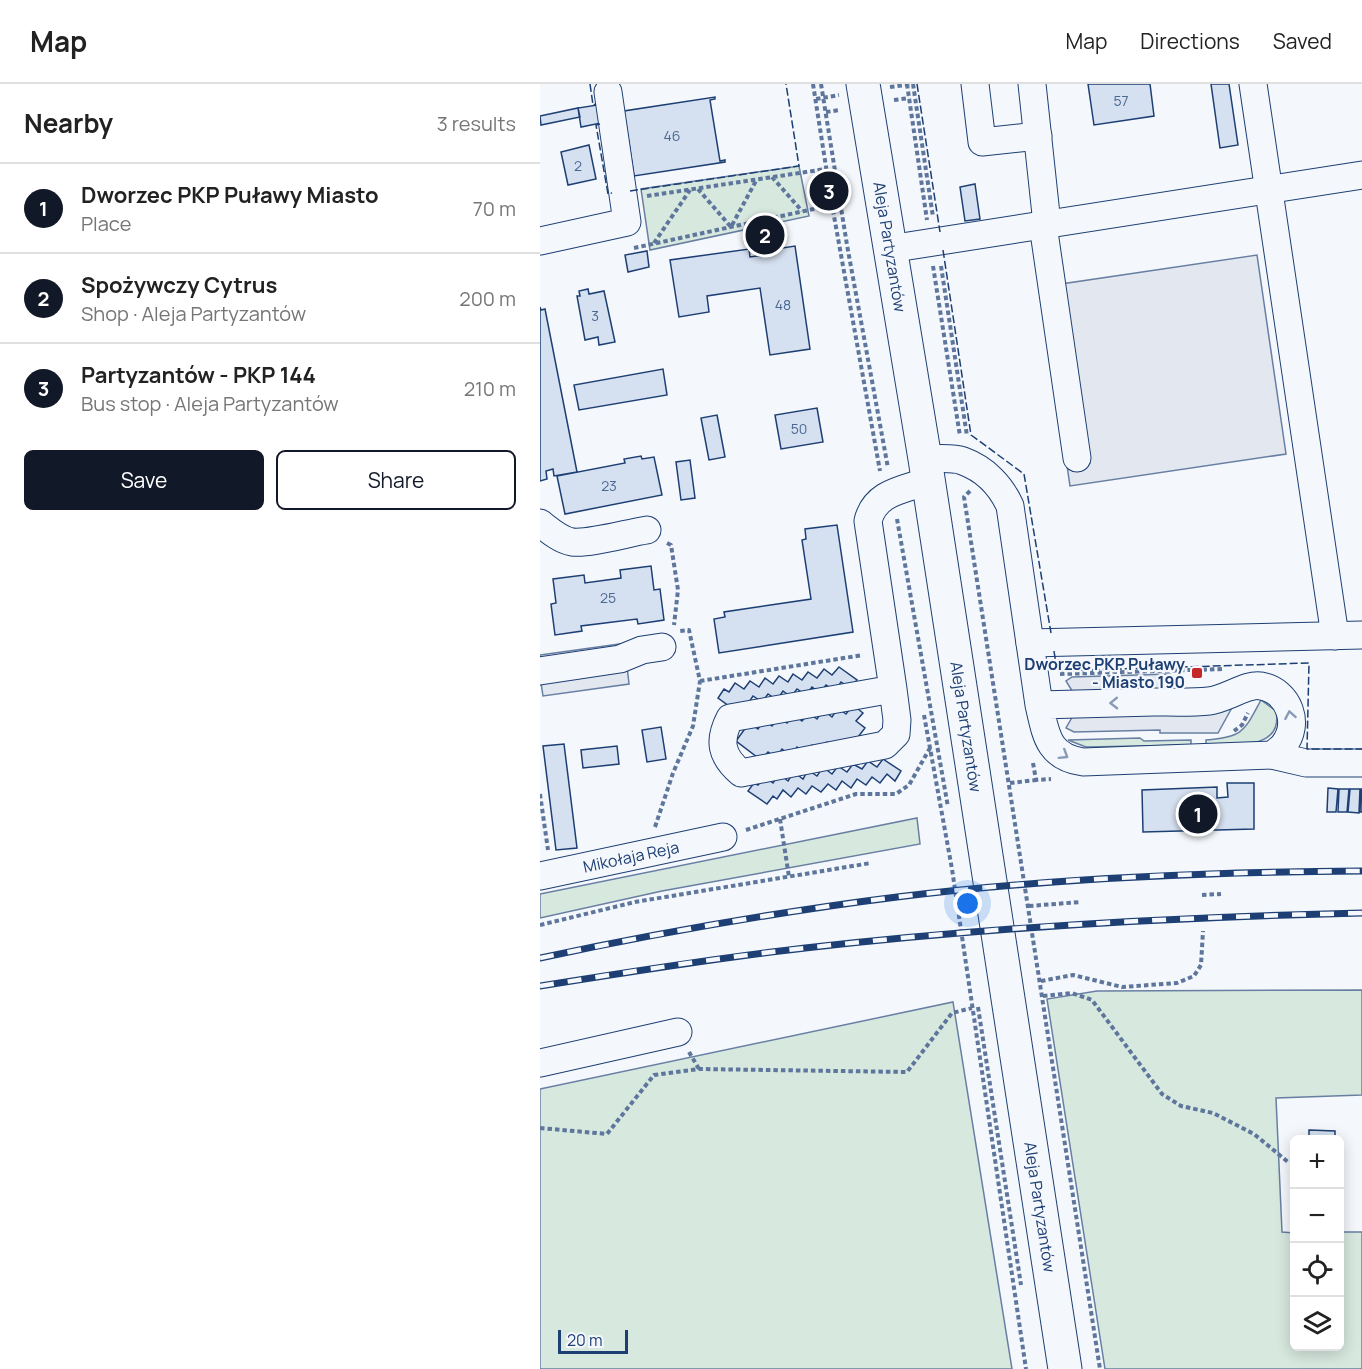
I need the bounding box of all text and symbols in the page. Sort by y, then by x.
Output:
text: Map [30,22,87,60]
text: Map [1066,27,1107,55]
text: Directions [1140,27,1240,55]
text: Saved [1273,27,1332,55]
house number: 57 [1113,91,1129,110]
text: Nearby [24,105,113,141]
text: 3 results [437,110,516,137]
house number: 46 [664,126,680,145]
house number: 2 [574,156,582,175]
pin: 3 [810,168,848,214]
text: Dworzec PKP Puławy Miasto [81,180,379,210]
street label: Aleja Partyzantów [868,180,912,314]
text: 1 [39,195,48,222]
text: 70 m [473,195,516,222]
text: Place [81,210,131,237]
pin: 2 [746,212,784,258]
text: Spożywczy Cytrus [81,270,277,300]
text: 2 [38,285,49,312]
text: 200 m [459,285,516,312]
house number: 48 [775,295,791,314]
text: Shop · Aleja Partyzantów [81,300,306,327]
house number: 3 [591,306,599,325]
text: Partyzantów - PKP 144 [81,360,316,390]
text: 3 [38,375,49,402]
text: 210 m [464,375,516,402]
text: Bus stop · Aleja Partyzantów [81,390,339,417]
house number: 50 [791,419,807,438]
button: Save [24,450,264,510]
button: Share [276,450,516,510]
house number: 23 [601,476,617,495]
house number: 25 [600,588,616,607]
place label: Dworzec PKP Puławy - Miasto 190 [1024,653,1185,693]
street label: Aleja Partyzantów [945,660,987,794]
marker: Dworzec PKP Puławy - Miasto 190 [1190,666,1204,680]
one-way arrow [1110,697,1119,709]
one-way arrow [1284,710,1296,720]
one-way arrow [1057,747,1068,758]
pin: 1 [1178,792,1218,836]
street label: Mikołaja Reja [581,836,681,878]
your location [953,889,982,918]
map controls [1290,1135,1344,1351]
button: + [1290,1135,1344,1189]
street label: Aleja Partyzantów [1019,1140,1061,1274]
button: − [1290,1189,1344,1243]
button: locate [1290,1243,1344,1297]
button: layers [1290,1297,1344,1351]
scale bar [558,1327,628,1354]
text: 20 m [567,1329,603,1351]

